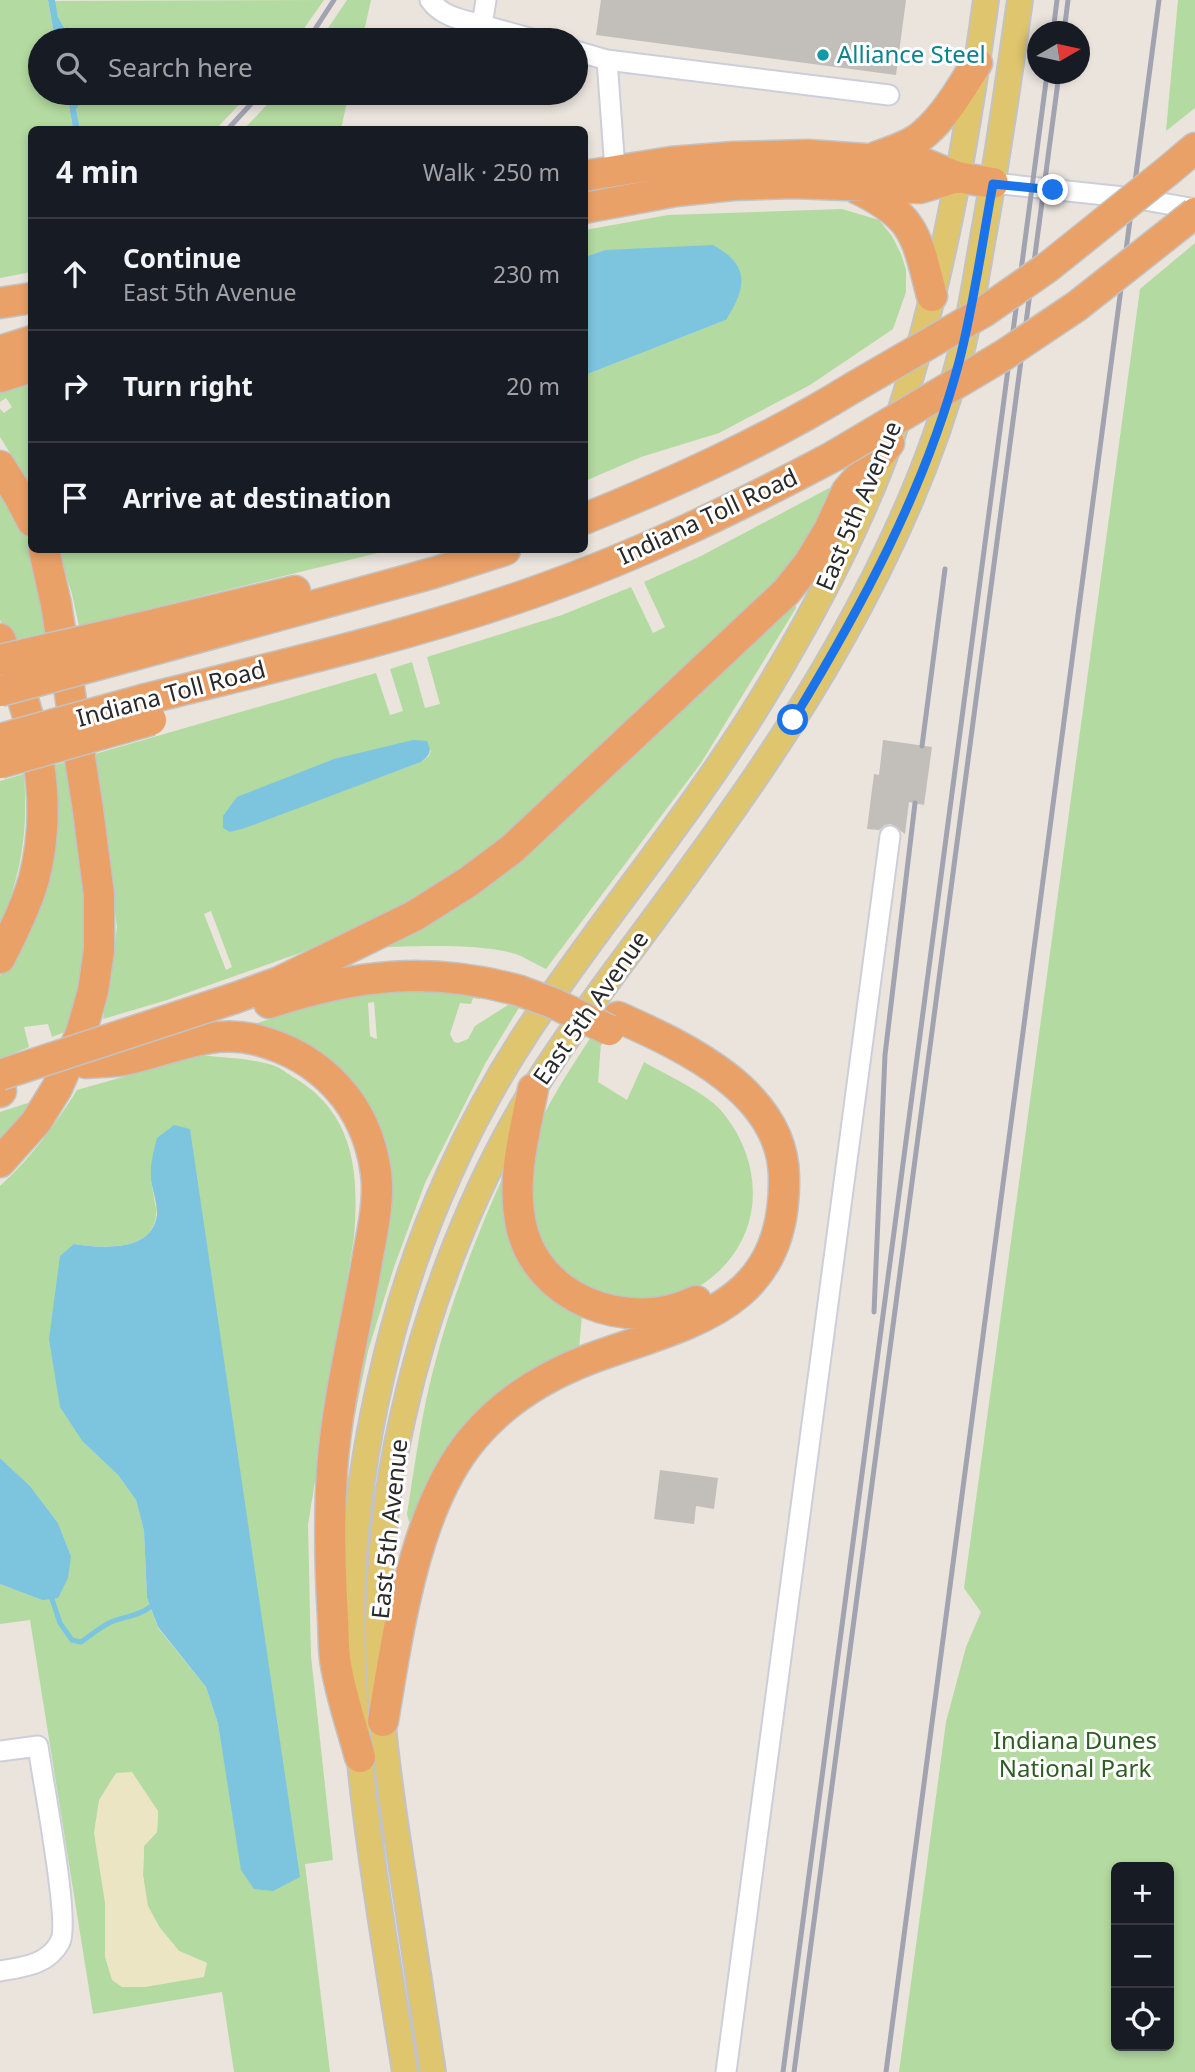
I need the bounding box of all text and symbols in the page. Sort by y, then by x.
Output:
north arrow [1027,21,1090,84]
search box [28,28,588,105]
place label: Alliance Steel [837,37,986,70]
marker: Alliance Steel [815,47,831,63]
icon: search [52,48,90,86]
text: Search here [108,49,253,85]
text: 4 min [56,151,139,192]
text: Walk · 250 m [423,156,560,188]
route end [1037,174,1068,205]
text: Continue [123,240,241,276]
icon: ahead [56,255,94,293]
text: 230 m [493,258,560,290]
text: East 5th Avenue [123,276,296,308]
icon: right [56,367,94,405]
text: Turn right [123,368,253,404]
text: 20 m [506,370,560,402]
street label: East 5th Avenue [807,416,908,595]
street label: Indiana Toll Road [612,460,802,572]
icon: arrive [56,479,94,517]
text: Arrive at destination [123,480,392,516]
street label: Indiana Toll Road [72,651,269,734]
route start [777,704,808,735]
street label: East 5th Avenue [524,924,655,1091]
street label: East 5th Avenue [363,1437,414,1621]
park label: Indiana Dunes National Park [993,1723,1157,1784]
map controls [1111,1862,1174,2051]
button: + [1111,1862,1174,1925]
button: − [1111,1925,1174,1988]
button: locate [1111,1988,1174,2051]

